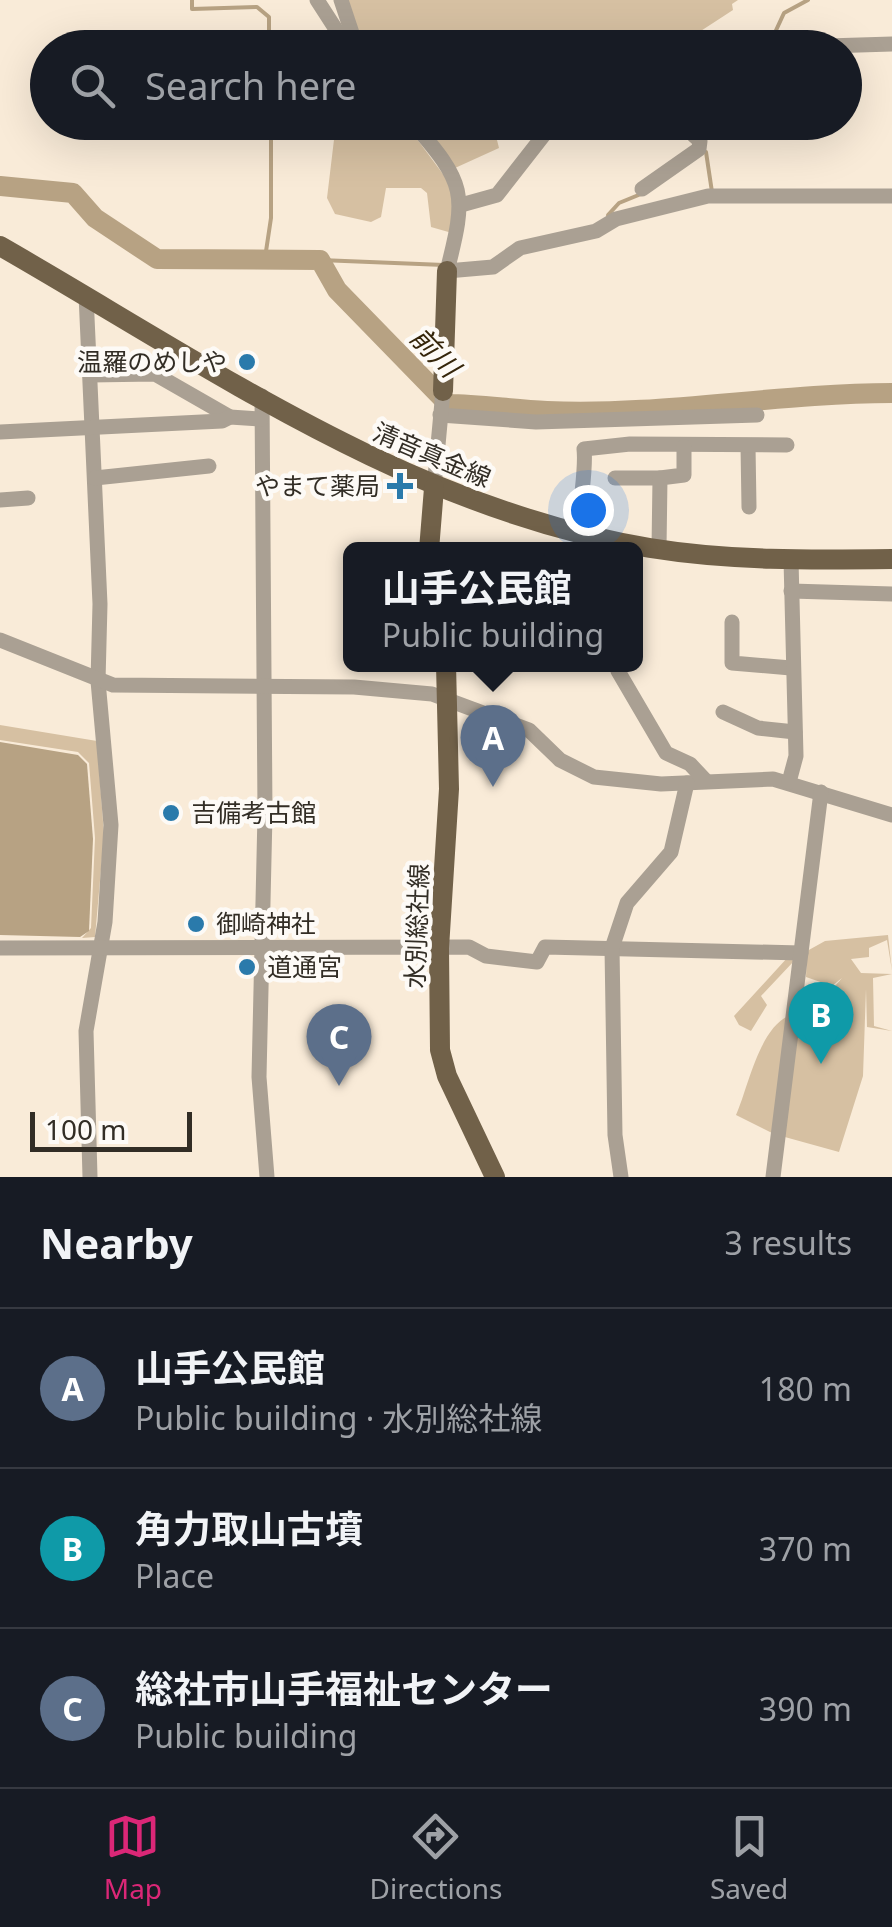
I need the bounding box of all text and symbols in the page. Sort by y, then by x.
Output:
search box [30,30,862,140]
icon: search [65,58,120,113]
text: Search here [145,59,356,111]
water label: 前川 [403,318,471,387]
place label: 温羅のめしや [77,344,227,378]
marker: 温羅のめしや [236,351,258,373]
street label: 清音真金線 [368,414,497,494]
place label: やまて薬局 [255,468,380,502]
marker: やまて薬局 [389,475,411,497]
your location [563,485,614,536]
popup [343,542,643,672]
text: 山手公民館 [382,561,572,613]
text: Public building [382,613,604,656]
pin: A [460,704,526,787]
place label: 吉備考古館 [191,795,316,829]
marker: 吉備考古館 [160,802,182,824]
street label: 水別総社線 [397,863,435,989]
place label: 御崎神社 [216,906,316,940]
marker: 御崎神社 [185,913,207,935]
place label: 道通宮 [267,949,342,983]
marker: 道通宮 [236,956,258,978]
pin: B [788,982,854,1064]
pin: C [306,1004,372,1086]
scale bar [30,1107,192,1152]
text: 100 m [45,1110,127,1148]
text: Nearby [40,1214,193,1271]
text: 3 results [725,1221,852,1264]
text: 山手公民館 [135,1341,325,1393]
text: A [61,1367,84,1410]
text: 180 m [759,1367,852,1410]
text: Public building · 水別総社線 [135,1396,543,1439]
text: 角力取山古墳 [135,1502,363,1554]
text: B [62,1527,83,1570]
text: 370 m [759,1527,852,1570]
text: Place [135,1554,214,1597]
text: 総社市山手福祉センター [135,1662,553,1714]
text: C [62,1687,83,1730]
text: 390 m [759,1687,852,1730]
text: Public building [135,1714,357,1757]
tab: Map [104,1809,162,1907]
tab: Directions [370,1809,502,1907]
tab: Saved [710,1809,788,1907]

